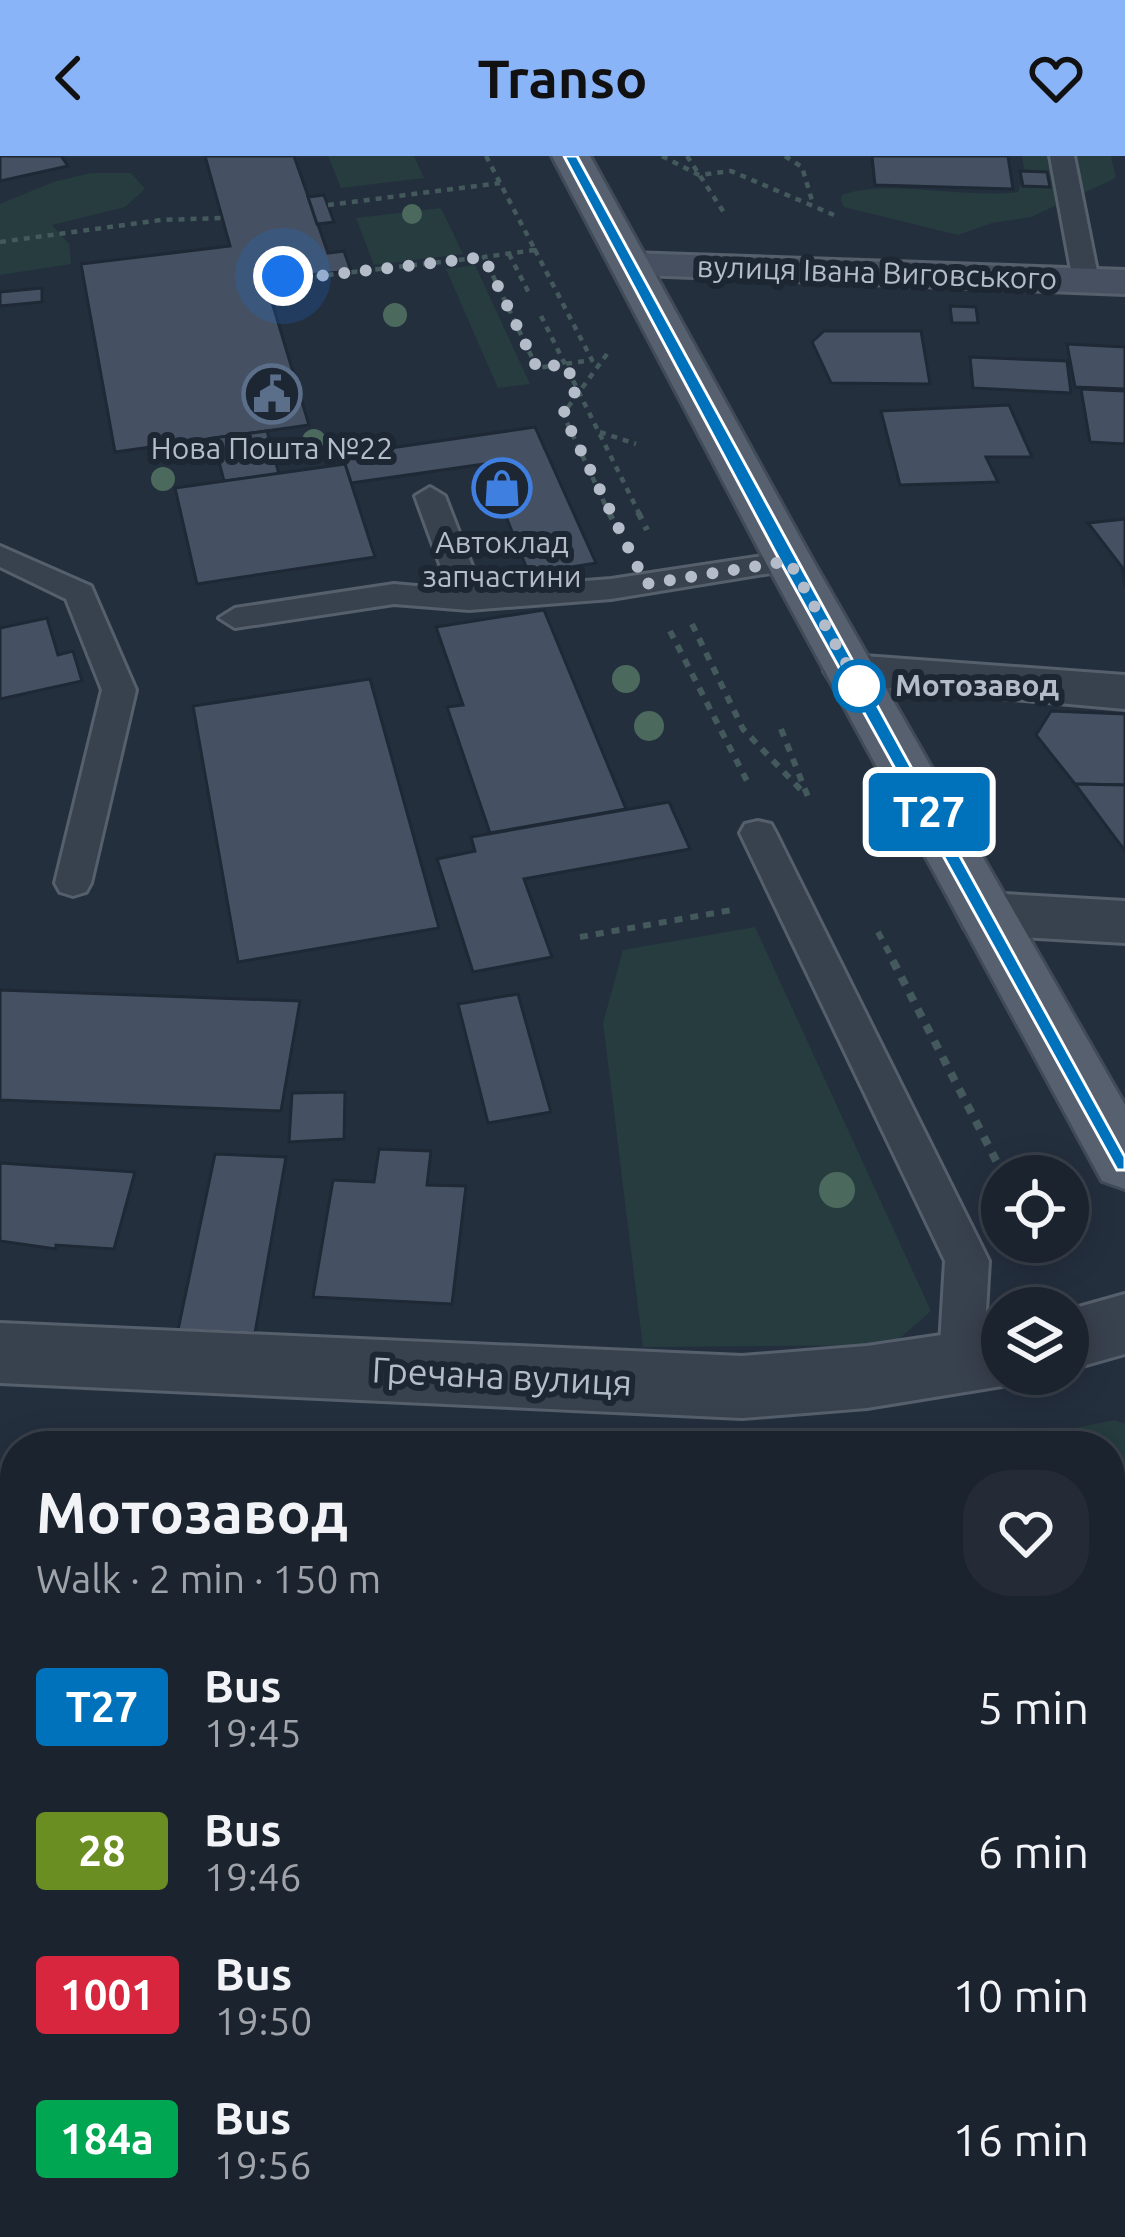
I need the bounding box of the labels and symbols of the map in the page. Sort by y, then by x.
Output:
your location [253,246,313,306]
street label: вулиця Івана Виговського [696,249,1058,295]
public building icon: Нова Пошта №22 [241,363,303,425]
place label: Нова Пошта №22 [151,431,393,465]
shop icon: Автоклад запчастини [471,457,533,519]
place label: Автоклад запчастини [423,525,581,593]
marker: Мотозавод [834,661,884,711]
place label: Мотозавод [895,668,1059,702]
line badge: Т27 [860,773,998,851]
street label: Гречана вулиця [371,1348,633,1403]

